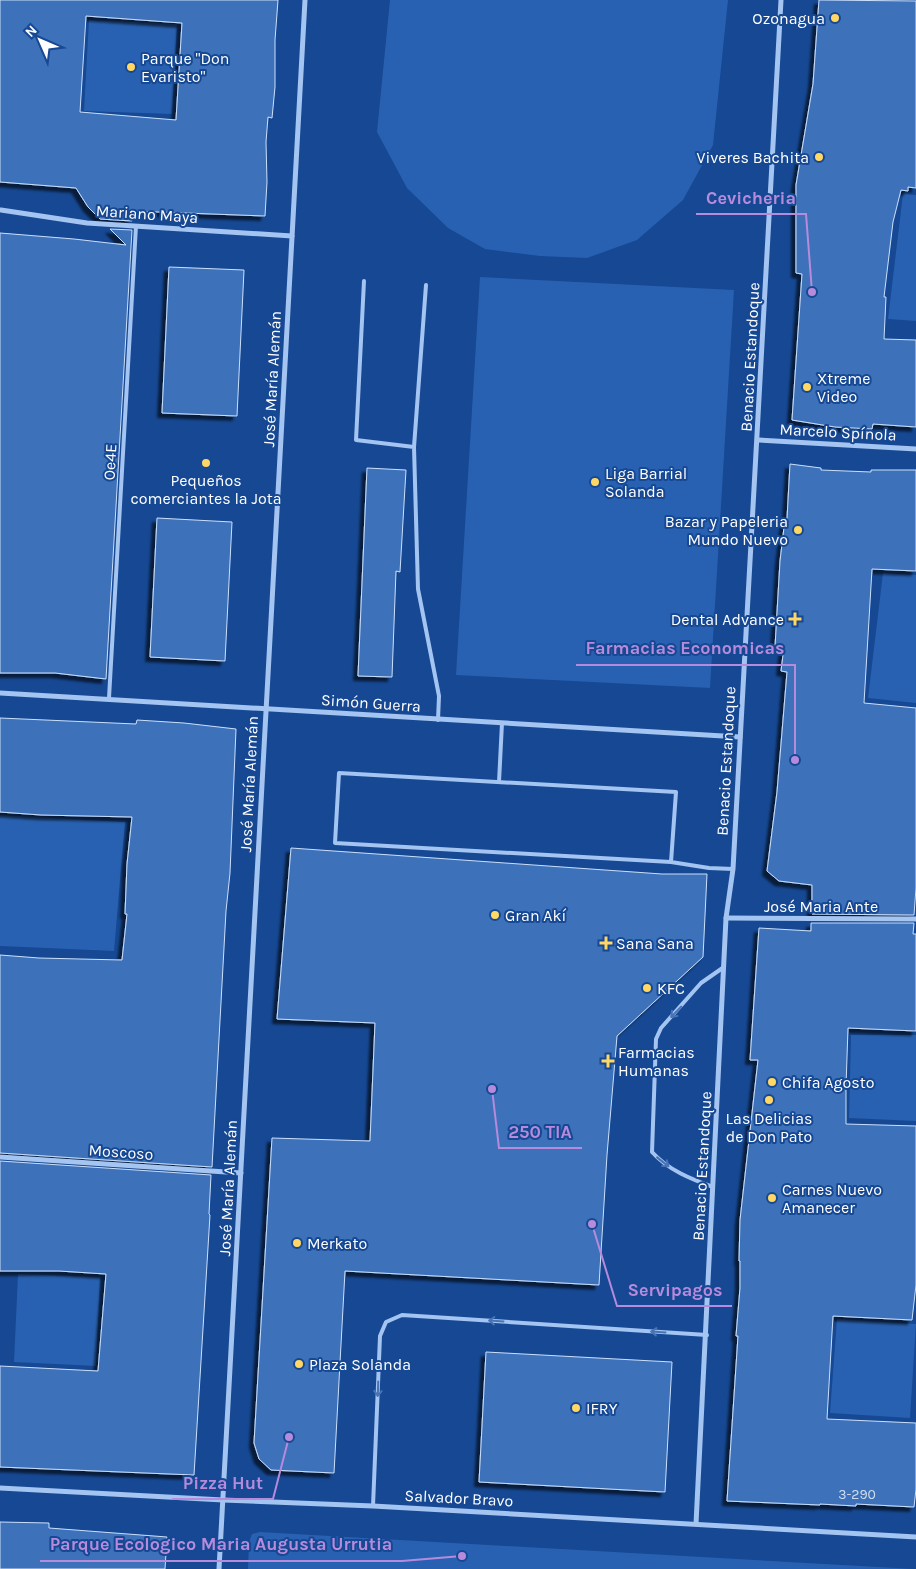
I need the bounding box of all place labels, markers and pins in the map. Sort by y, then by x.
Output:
place label: Ozonagua [752,9,825,28]
marker: Ozonagua [829,12,841,24]
place label: Parque "Don Evaristo" [141,49,229,86]
marker: Parque "Don Evaristo" [125,61,137,73]
place label: Viveres Bachita [697,148,809,167]
marker: Viveres Bachita [813,151,825,163]
callout: Cevicheria [696,181,806,214]
place label: Xtreme Video [817,369,870,406]
marker: Xtreme Video [801,381,813,393]
marker: Pequeños comerciantes la Jota [200,457,212,469]
place label: Liga Barrial Solanda [605,464,687,501]
place label: Pequeños comerciantes la Jota [130,471,282,508]
marker: Liga Barrial Solanda [589,476,601,488]
place label: Bazar y Papeleria Mundo Nuevo [665,512,788,549]
marker: Bazar y Papeleria Mundo Nuevo [792,524,804,536]
place label: Dental Advance [671,610,784,629]
marker: Dental Advance [788,612,802,626]
callout: Farmacias Economicas [576,632,795,665]
place label: Gran Akí [505,906,567,925]
marker: Gran Akí [489,909,501,921]
place label: Sana Sana [616,934,694,953]
marker: Sana Sana [600,937,612,949]
place label: KFC [657,979,685,998]
marker: KFC [641,982,653,994]
place label: Farmacias Humanas [618,1043,695,1080]
marker: Farmacias Humanas [602,1055,614,1067]
place label: Chifa Agosto [782,1073,874,1092]
marker: Chifa Agosto [766,1076,778,1088]
marker: Las Delicias de Don Pato [763,1094,775,1106]
place label: Las Delicias de Don Pato [726,1109,812,1146]
callout: 250 TIA [499,1115,582,1148]
place label: Carnes Nuevo Amanecer [782,1180,882,1217]
marker: Carnes Nuevo Amanecer [766,1192,778,1204]
place label: Merkato [307,1234,367,1253]
marker: Merkato [291,1237,303,1249]
callout: Servipagos [617,1273,732,1306]
place label: Plaza Solanda [309,1355,411,1374]
marker: Plaza Solanda [293,1358,305,1370]
place label: IFRY [586,1399,618,1418]
marker: IFRY [570,1402,582,1414]
callout: Pizza Hut [172,1466,273,1499]
callout: Parque Ecologico Maria Augusta Urrutia [40,1528,402,1561]

